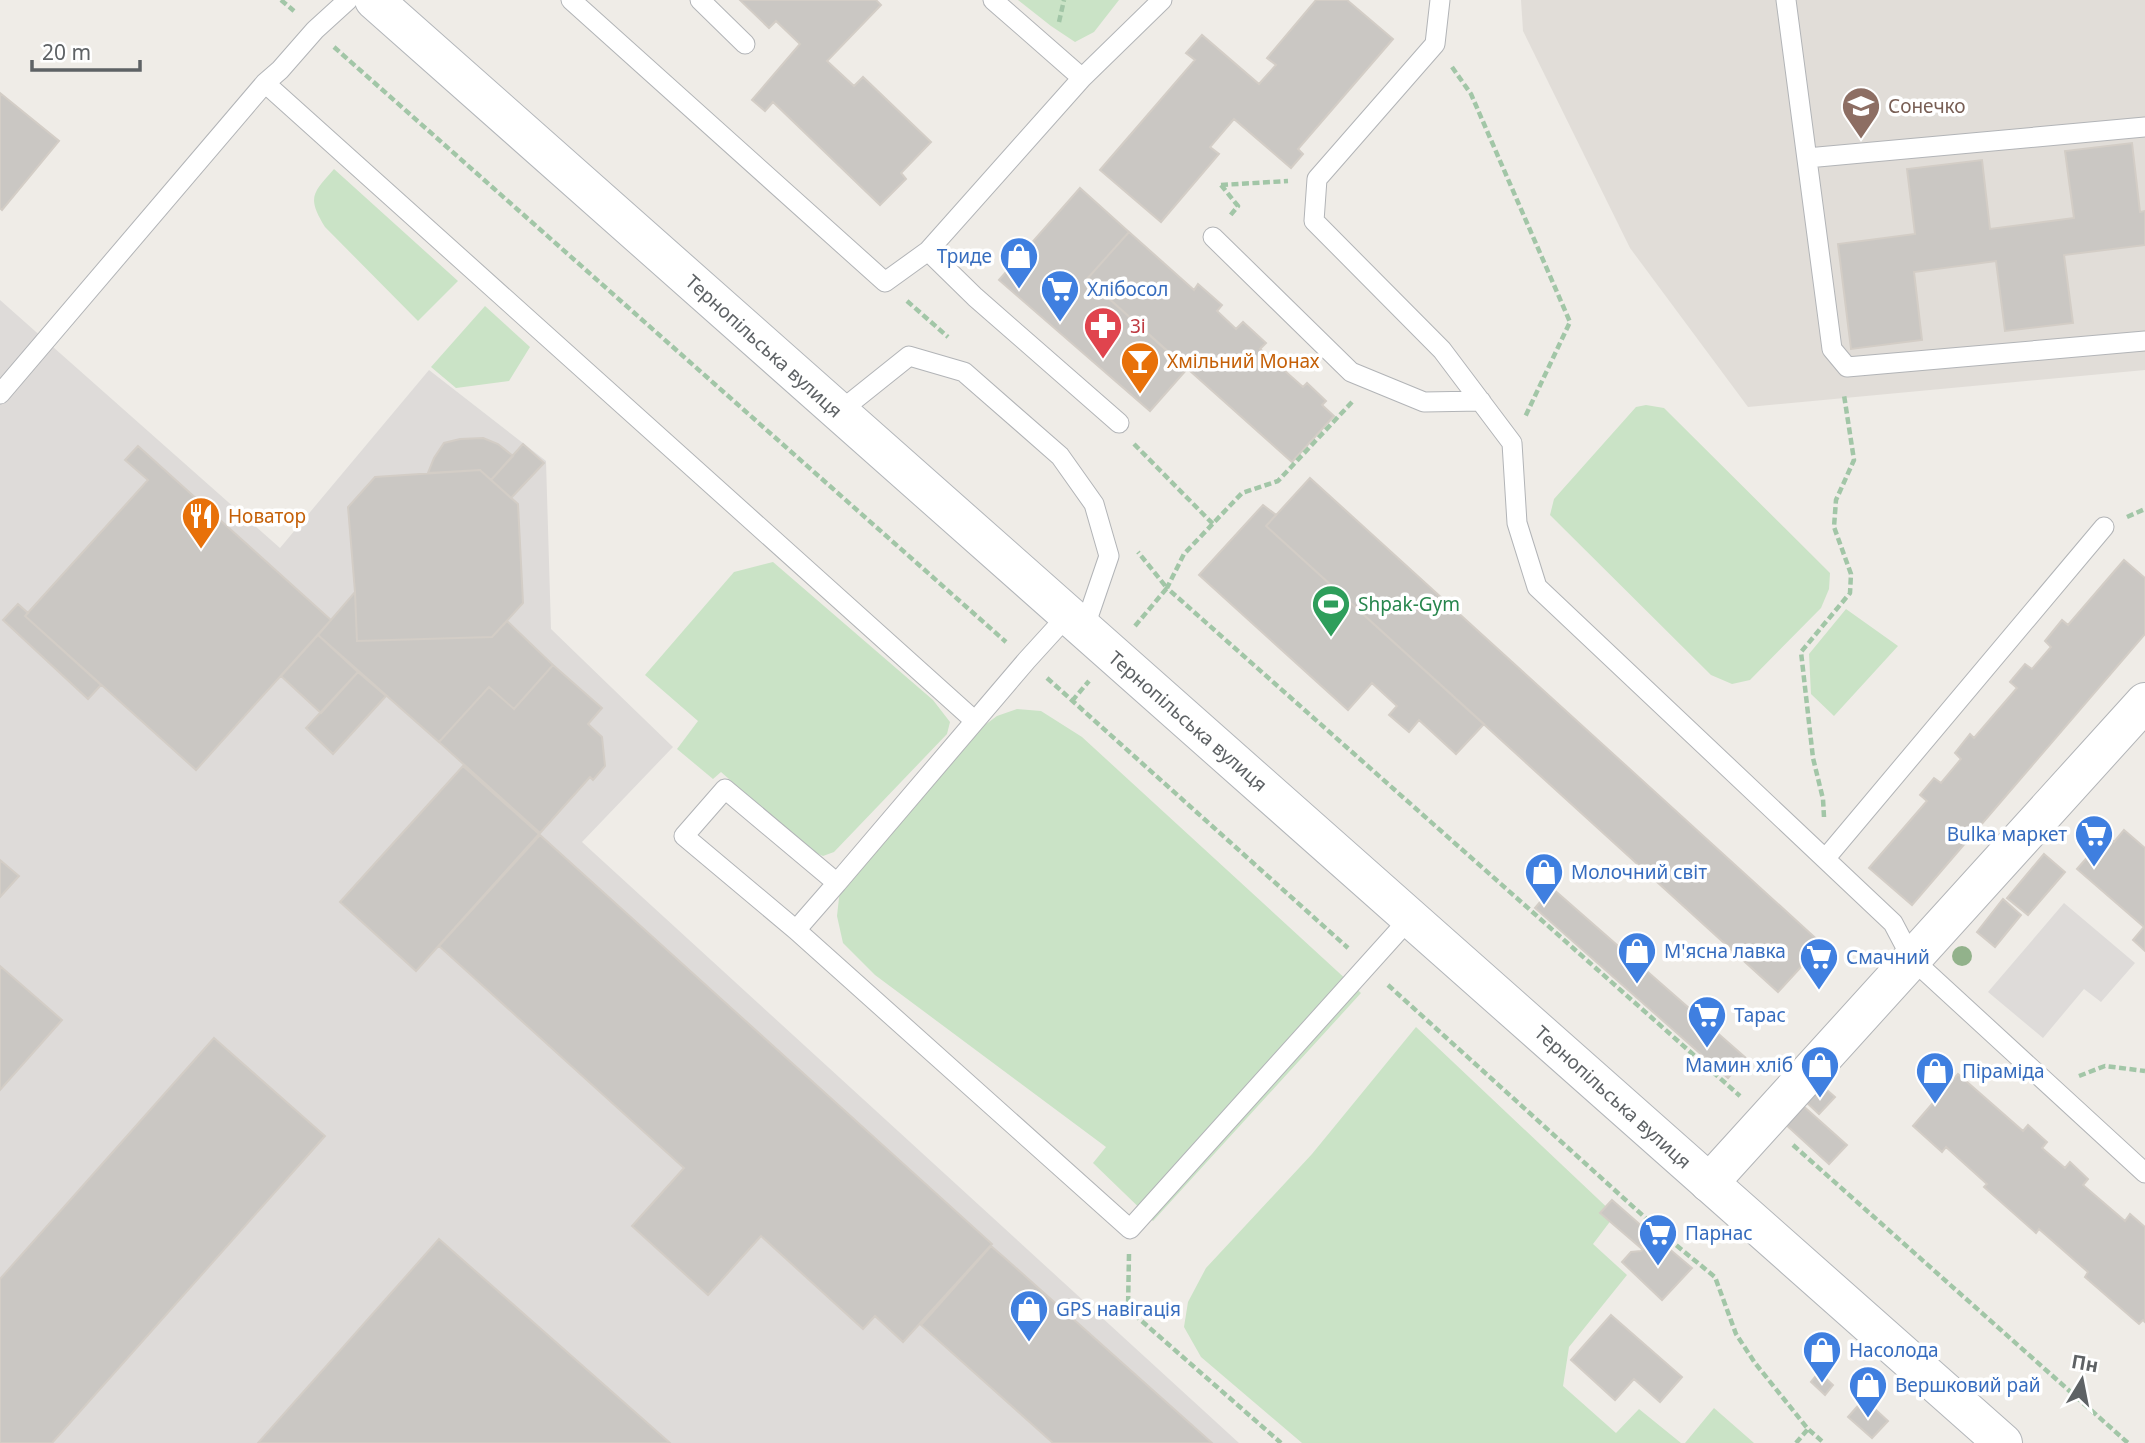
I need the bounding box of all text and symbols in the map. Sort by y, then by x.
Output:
scale bar [32,28,140,72]
text: 20 m [42,38,91,66]
school or university icon: Сонечко [1840,85,1882,140]
place label: Сонечко [1888,93,1966,119]
shop icon: Триде [998,235,1040,290]
place label: Триде [937,243,992,269]
supermarket icon: Хлібосол [1039,268,1081,323]
street label: Тернопільська вулиця [680,269,848,423]
place label: Хлібосол [1087,276,1168,302]
pharmacy icon: 3і [1082,305,1124,360]
place label: 3і [1130,313,1146,339]
bar icon: Хмільний Монах [1119,340,1161,395]
place label: Хмільний Монах [1167,348,1320,374]
restaurant icon: Новатор [180,495,222,550]
place label: Новатор [228,503,306,529]
sports icon: Shpak-Gym [1310,583,1352,638]
place label: Shpak-Gym [1358,591,1460,617]
street label: Тернопільська вулиця [1103,645,1273,797]
supermarket icon: Bulka маркет [2073,813,2115,868]
place label: Bulka маркет [1947,821,2067,847]
shop icon: Молочний світ [1523,851,1565,906]
place label: Молочний світ [1571,859,1707,885]
shop icon: М'ясна лавка [1616,930,1658,985]
supermarket icon: Смачний [1798,936,1840,991]
place label: М'ясна лавка [1664,938,1786,964]
place label: Смачний [1846,944,1930,970]
supermarket icon: Тарас [1686,994,1728,1049]
place label: Тарас [1734,1002,1786,1028]
street label: Тернопільська вулиця [1529,1020,1697,1174]
shop icon: Мамин хліб [1799,1044,1841,1099]
shop icon: Піраміда [1914,1050,1956,1105]
place label: Мамин хліб [1685,1052,1793,1078]
place label: Піраміда [1962,1058,2045,1084]
supermarket icon: Парнас [1637,1212,1679,1267]
place label: Парнас [1685,1220,1753,1246]
shop icon: GPS навігація [1008,1288,1050,1343]
place label: GPS навігація [1056,1296,1181,1322]
shop icon: Насолода [1801,1329,1843,1384]
place label: Насолода [1849,1337,1939,1363]
north arrow [2047,1345,2117,1415]
text: Пн [2069,1348,2100,1378]
shop icon: Вершковий рай [1847,1364,1889,1419]
place label: Вершковий рай [1895,1372,2041,1398]

